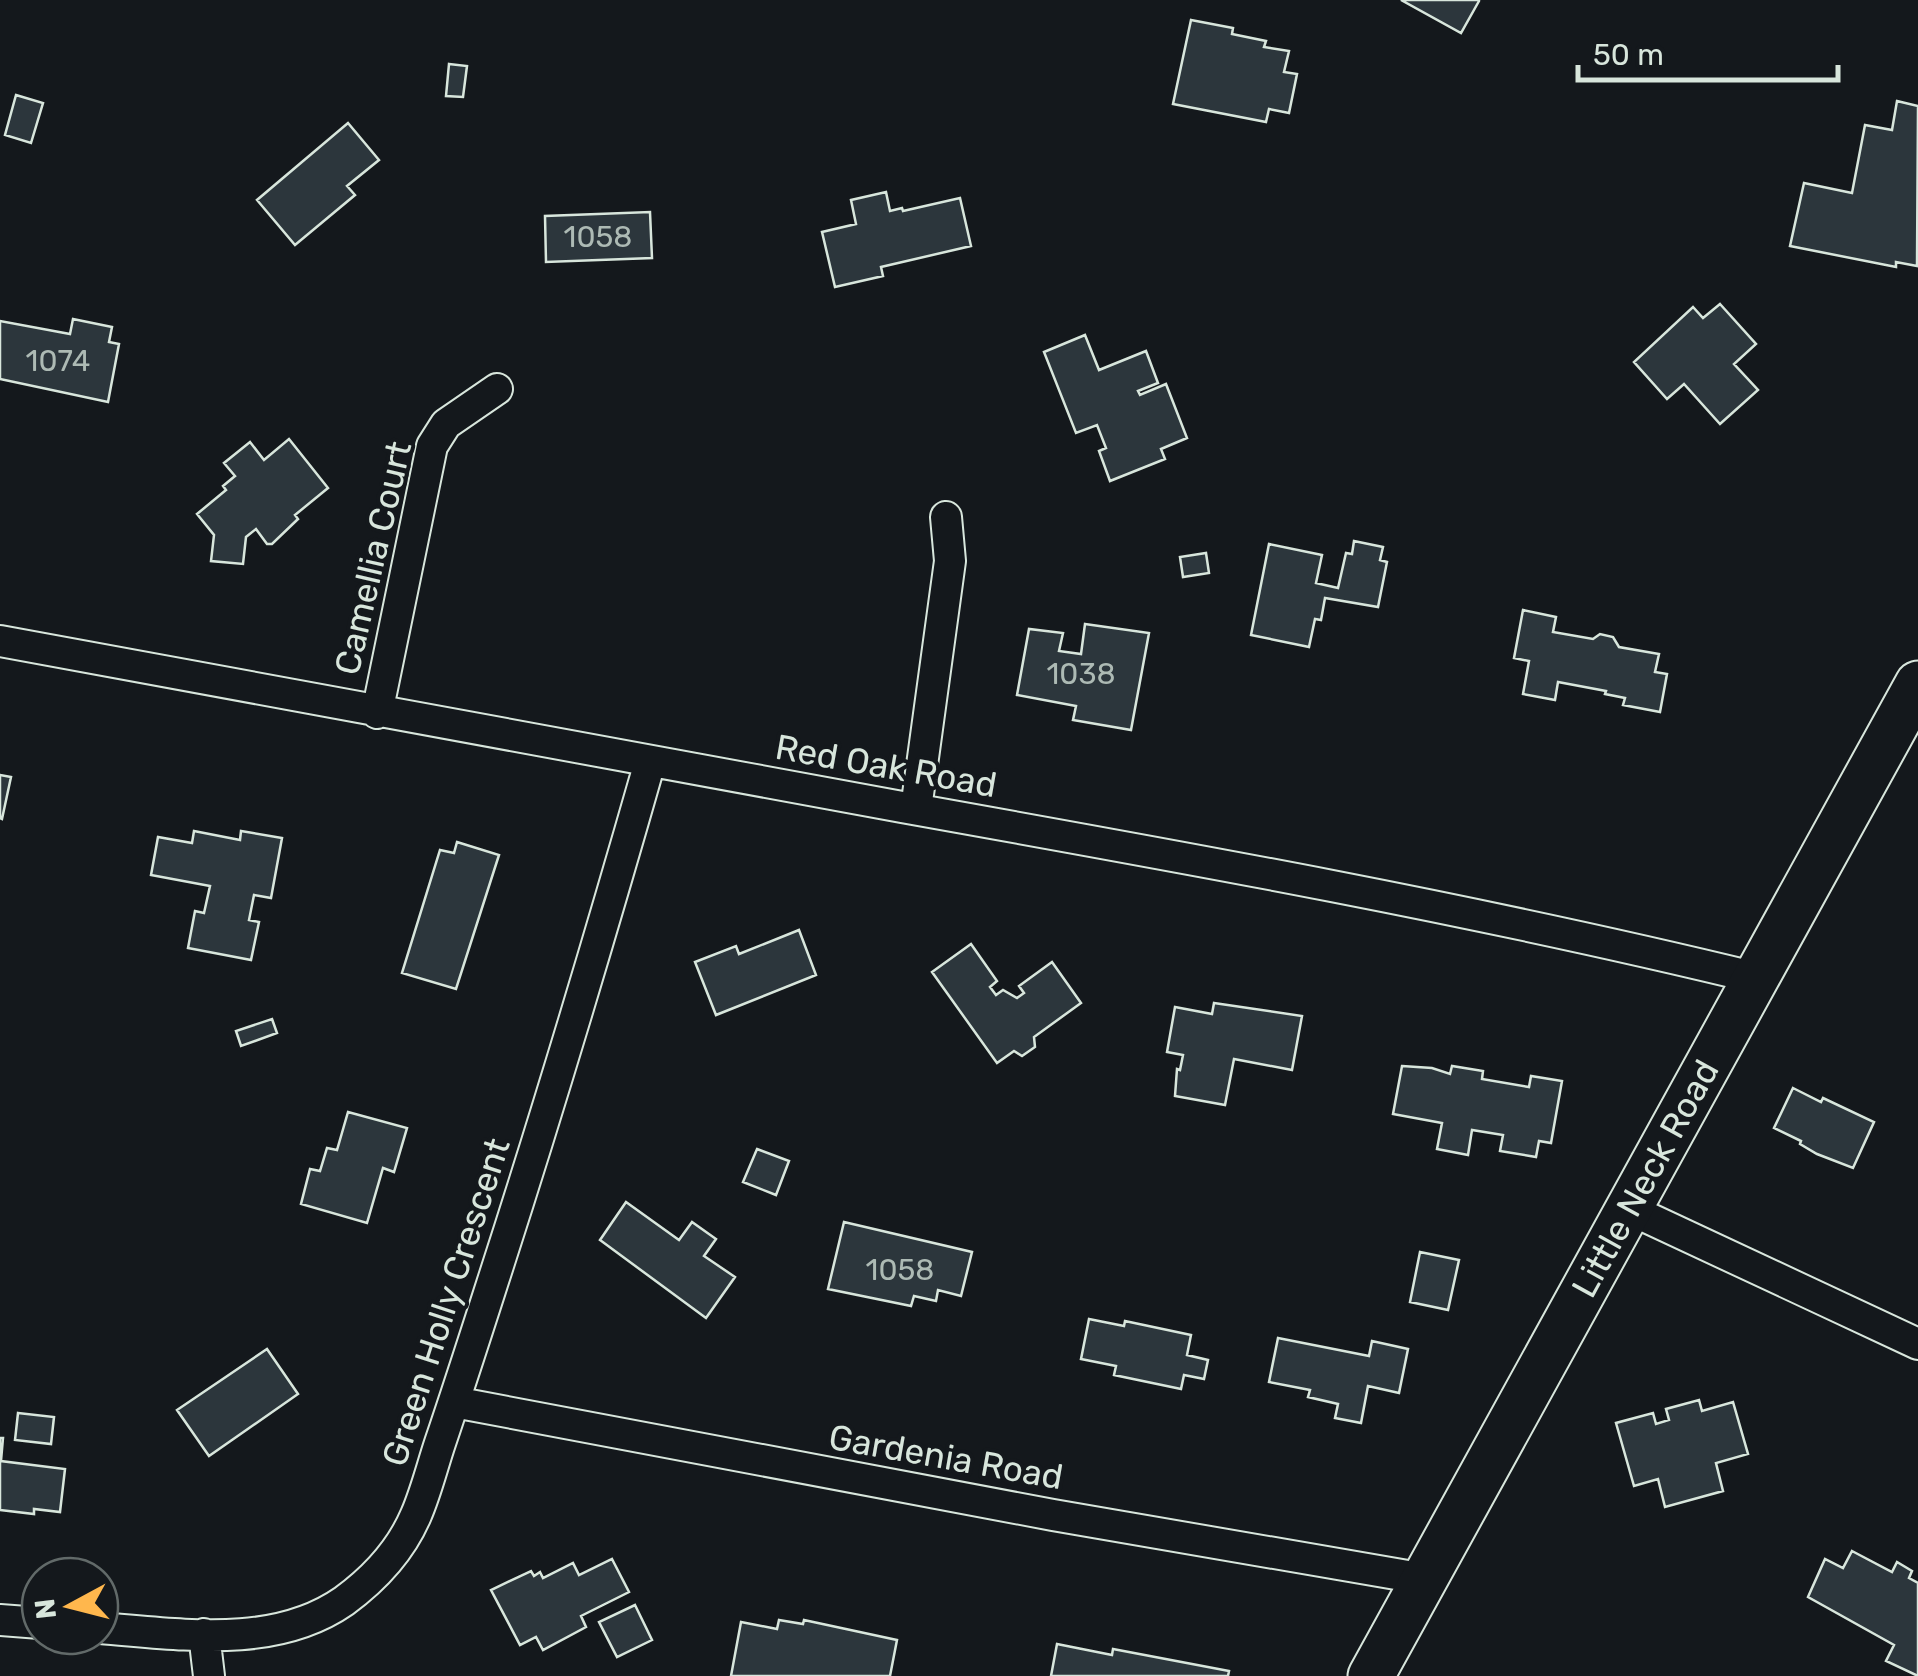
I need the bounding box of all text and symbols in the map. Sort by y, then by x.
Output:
scale bar [1578,20,1838,82]
text: 50 m [1593,37,1664,73]
house number: 1058 [564,219,632,255]
house number: 1074 [26,343,90,379]
street label: Camellia Court [326,437,420,679]
house number: 1038 [1047,656,1116,692]
street label: Red Oak Road [772,726,1000,806]
street label: Little Neck Road [1563,1053,1728,1305]
street label: Green Holly Crescent [373,1133,519,1471]
house number: 1058 [866,1252,934,1288]
street label: Gardenia Road [826,1416,1066,1498]
north arrow [20,1556,120,1656]
text: N [28,1597,63,1621]

